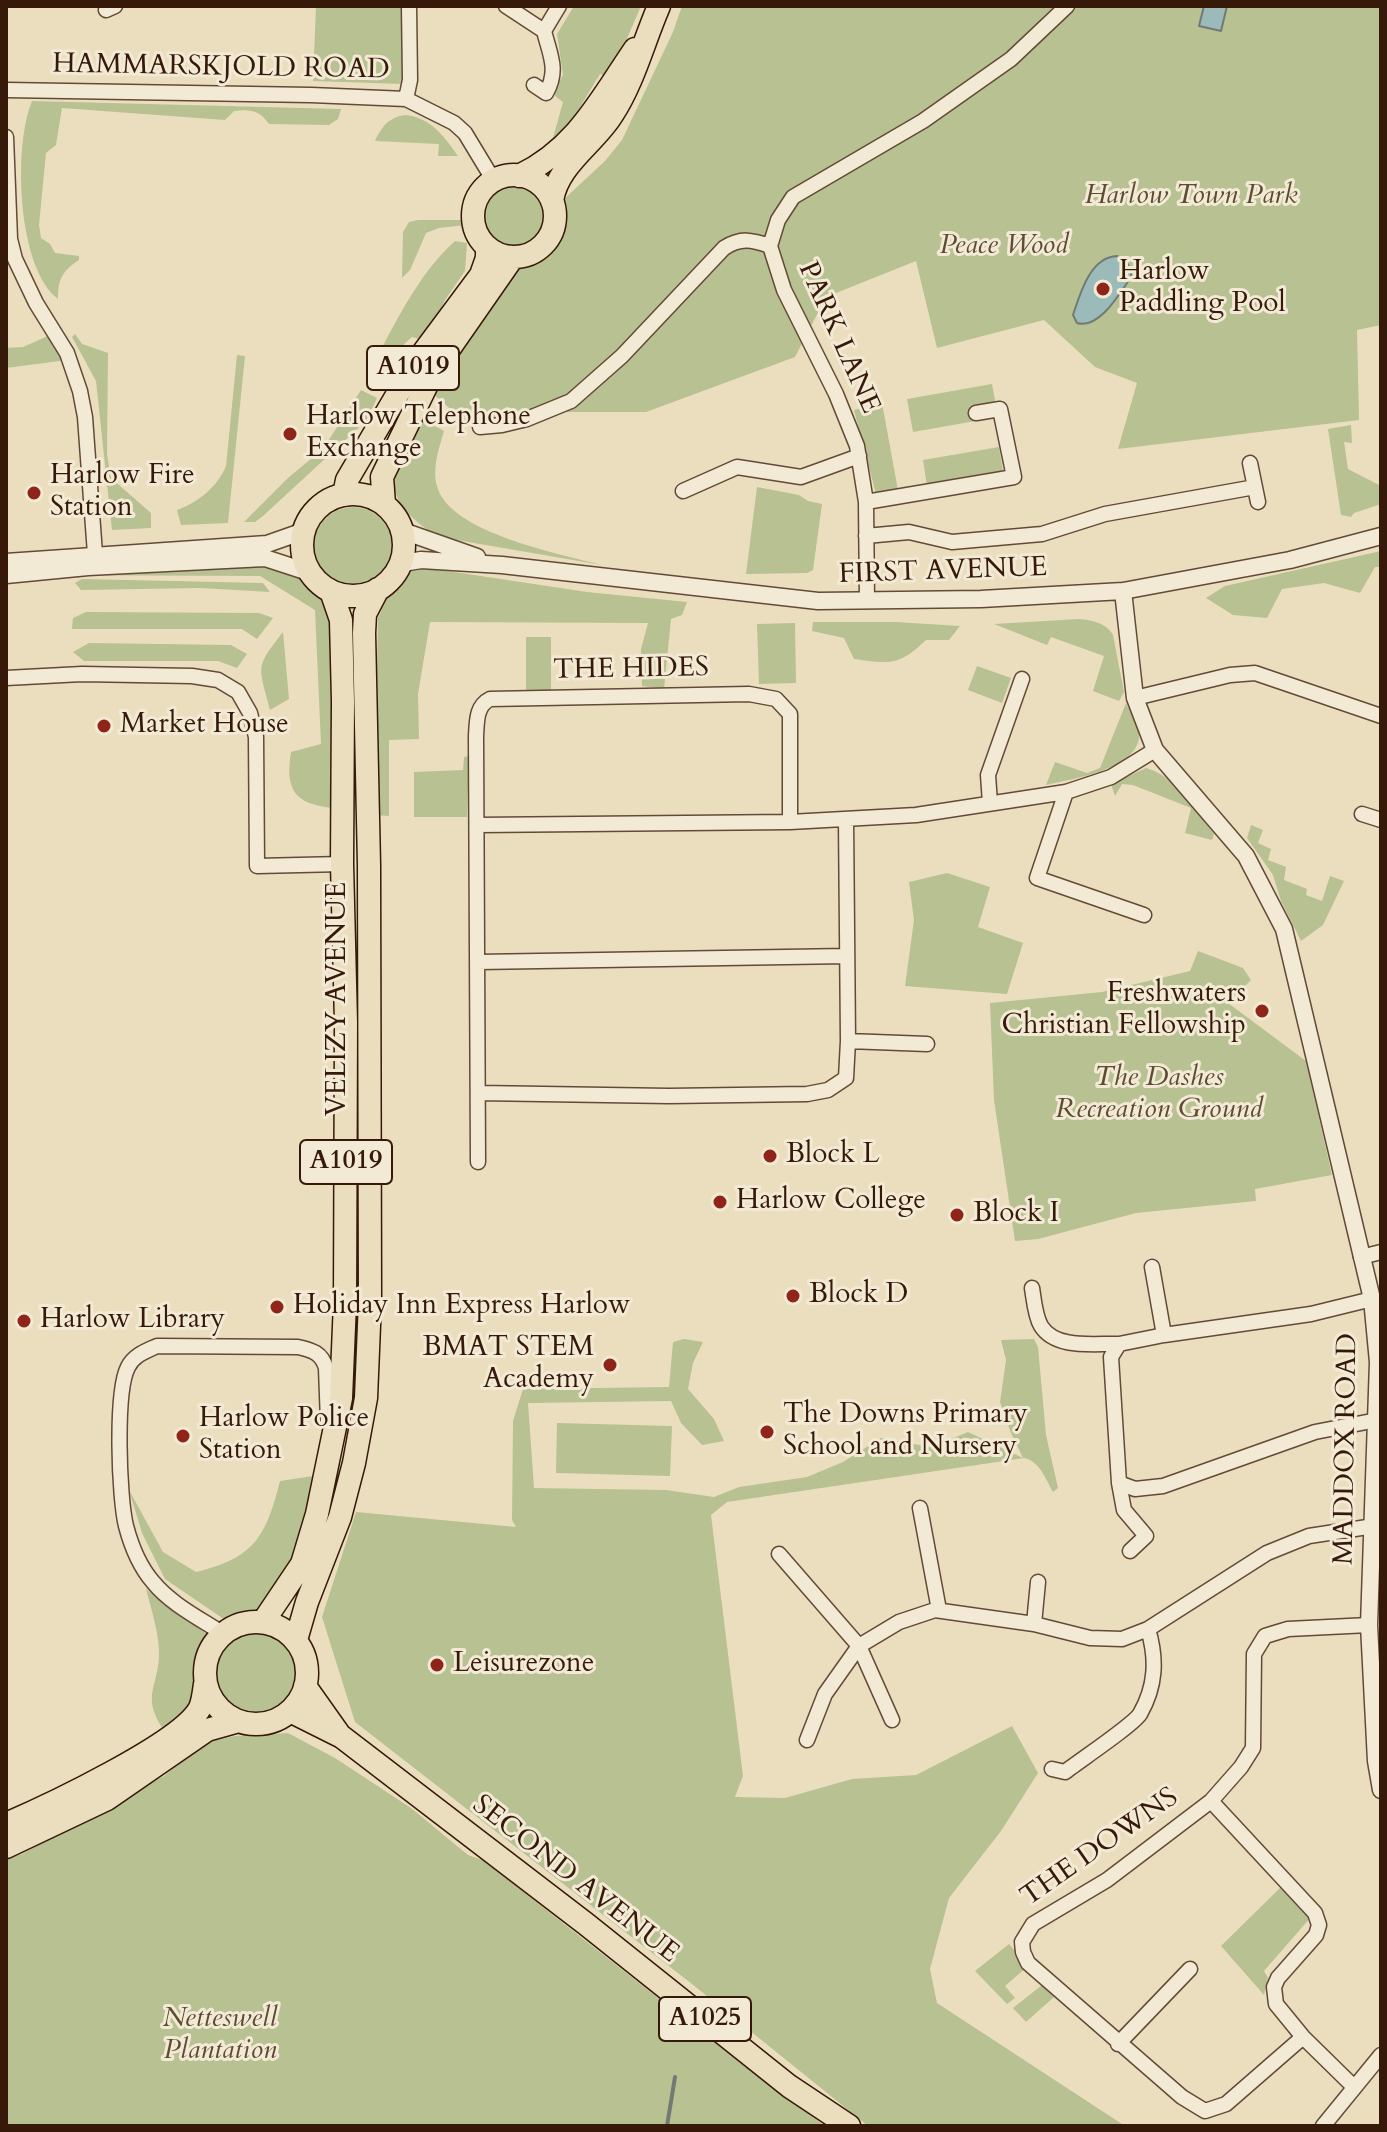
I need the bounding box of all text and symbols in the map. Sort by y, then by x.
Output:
street label: HAMMARSKJOLD ROAD [52,48,390,88]
park label: Harlow Town Park [1084,180,1298,214]
park label: Peace Wood [940,230,1068,264]
place label: Harlow Paddling Pool [1119,256,1286,322]
street label: PARK LANE [790,257,886,419]
marker: Harlow Paddling Pool [1094,280,1112,298]
road number: A1019 [367,346,459,390]
place label: Harlow Telephone Exchange [306,401,531,467]
marker: Harlow Telephone Exchange [281,425,299,443]
place label: Harlow Fire Station [50,460,195,526]
marker: Harlow Fire Station [25,484,43,502]
street label: FIRST AVENUE [838,552,1048,592]
street label: THE HIDES [553,652,709,688]
place label: Market House [120,709,289,743]
marker: Market House [95,717,113,735]
street label: VELIZY AVENUE [322,882,356,1116]
place label: Freshwaters Christian Fellowship [1002,978,1246,1044]
marker: Freshwaters Christian Fellowship [1253,1002,1271,1020]
park label: The Dashes Recreation Ground [1055,1062,1263,1128]
place label: Block L [786,1139,880,1173]
road number: A1019 [300,1140,392,1184]
marker: Block L [761,1147,779,1165]
place label: Harlow College [736,1185,926,1219]
marker: Harlow College [711,1193,729,1211]
place label: Block I [973,1198,1059,1232]
marker: Block I [948,1206,966,1224]
place label: Block D [809,1279,908,1313]
marker: Block D [784,1287,802,1305]
place label: Holiday Inn Express Harlow [293,1290,630,1324]
marker: Holiday Inn Express Harlow [268,1298,286,1316]
place label: Harlow Library [40,1304,225,1338]
marker: Harlow Library [15,1312,33,1330]
place label: BMAT STEM Academy [422,1332,594,1398]
street label: MADDOX ROAD [1328,1333,1366,1565]
marker: BMAT STEM Academy [601,1356,619,1374]
place label: The Downs Primary School and Nursery [783,1399,1028,1465]
place label: Harlow Police Station [199,1403,369,1469]
marker: The Downs Primary School and Nursery [758,1423,776,1441]
marker: Harlow Police Station [174,1427,192,1445]
place label: Leisurezone [453,1648,594,1682]
marker: Leisurezone [428,1656,446,1674]
street label: THE DOWNS [1015,1781,1185,1915]
street label: SECOND AVENUE [465,1789,685,1971]
road number: A1025 [659,1997,751,2041]
park label: Netteswell Plantation [163,2003,277,2069]

